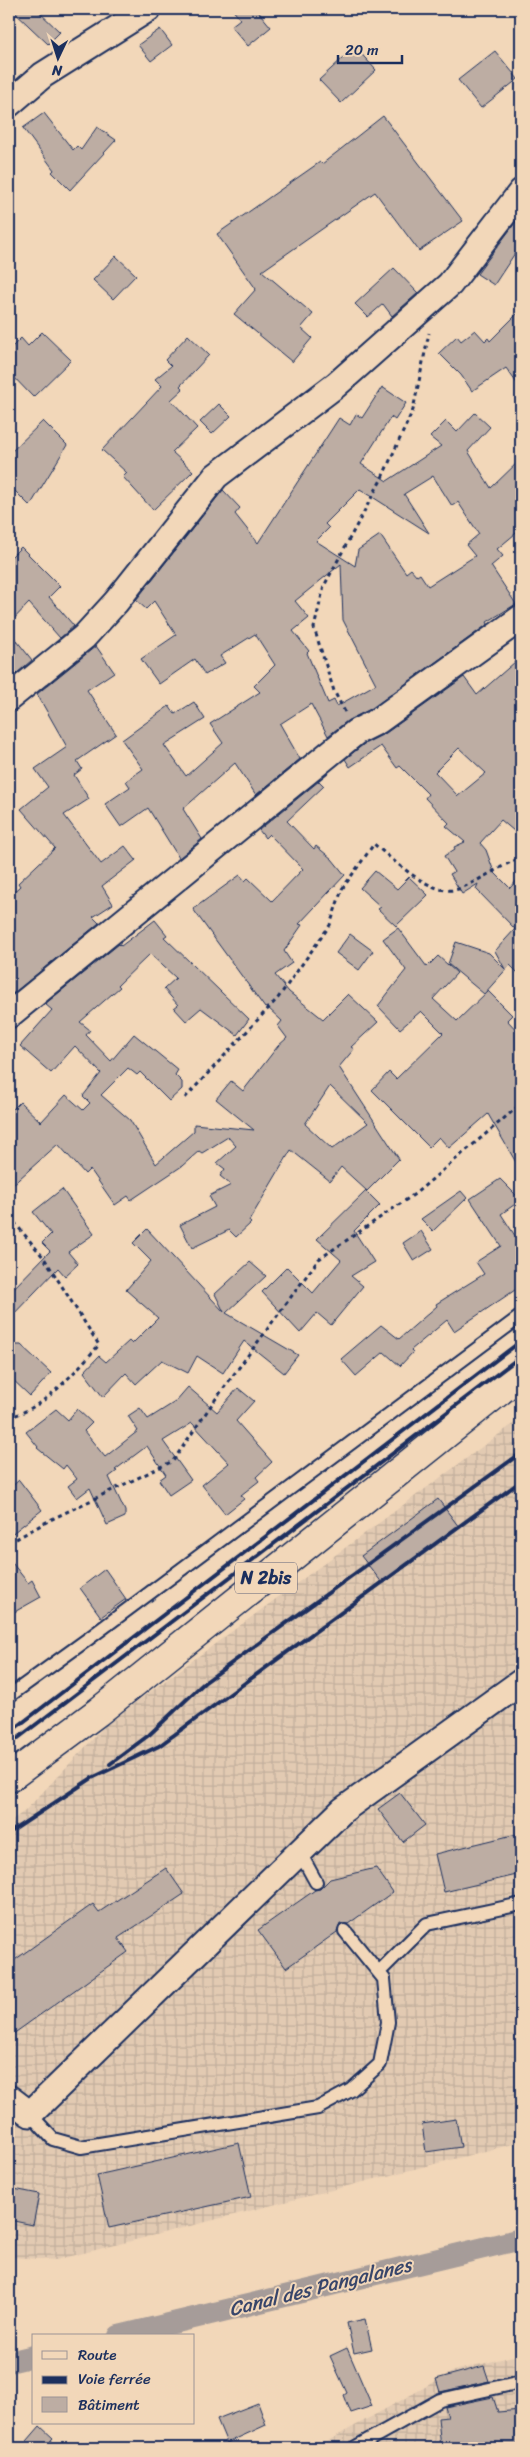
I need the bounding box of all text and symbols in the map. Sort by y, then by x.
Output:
north arrow [32,32,82,82]
scale bar [338,32,401,64]
text: 20 m [345,37,379,63]
text: N [51,58,64,83]
road number: N 2bis [235,1562,297,1594]
water label: Canal des Pangalanes [225,2247,418,2327]
legend [32,2334,195,2424]
text: Route [78,2342,117,2368]
text: Voie ferrée [78,2366,151,2392]
text: Bâtiment [78,2392,140,2418]

